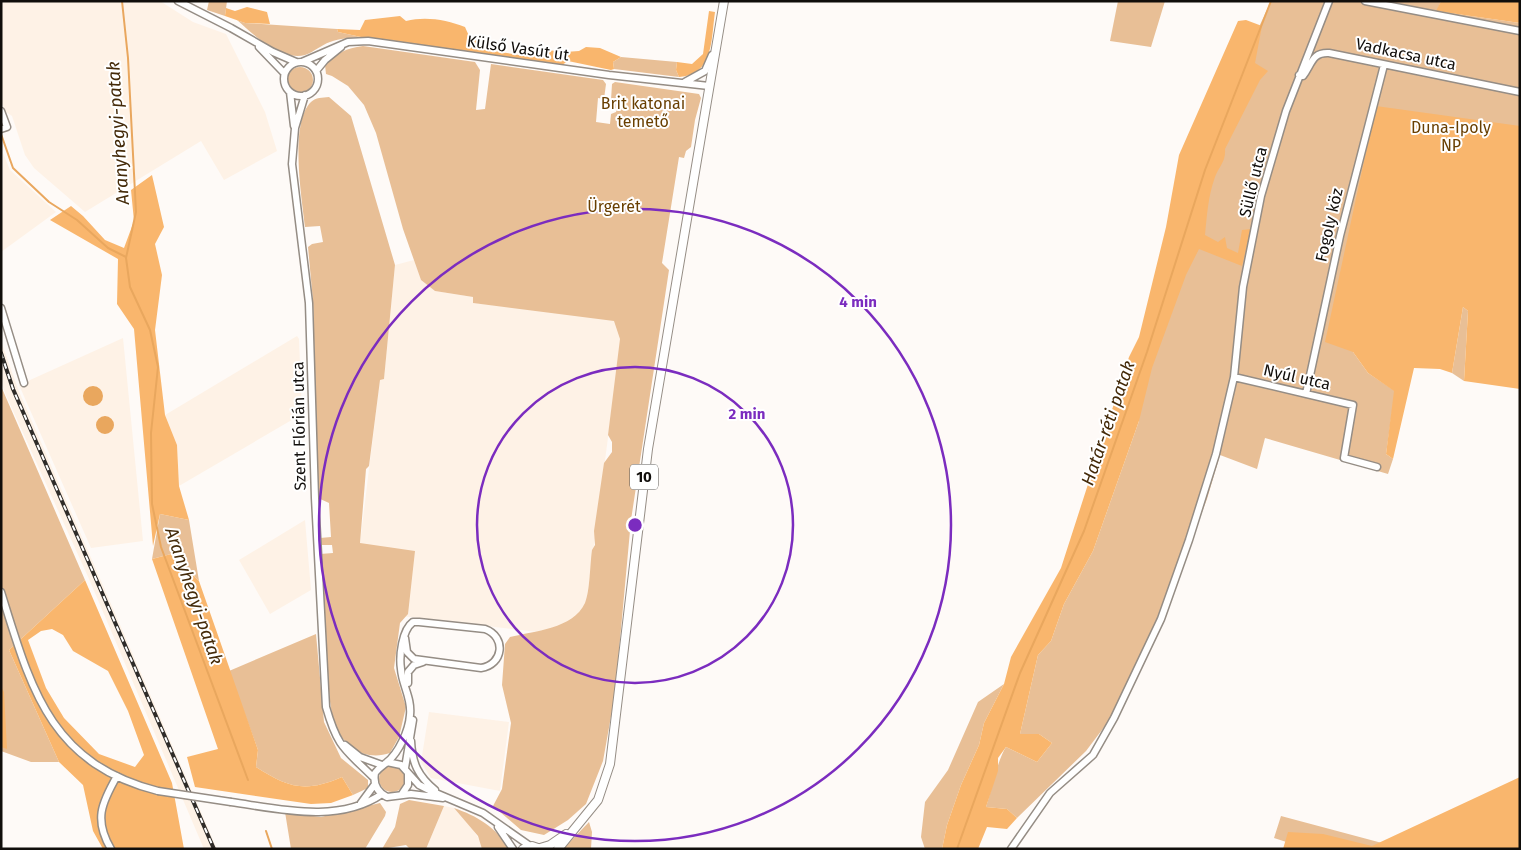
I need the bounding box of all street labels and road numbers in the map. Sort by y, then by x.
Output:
street label: Külső Vasút út [466,31,571,65]
street label: Vadkacsa utca [1354,34,1458,74]
street label: Süllő utca [1235,145,1271,219]
street label: Fogoly köz [1311,186,1347,264]
street label: Nyúl utca [1262,360,1332,394]
street label: Szent Flórián utca [288,361,310,491]
road number: 10 [630,464,658,490]

